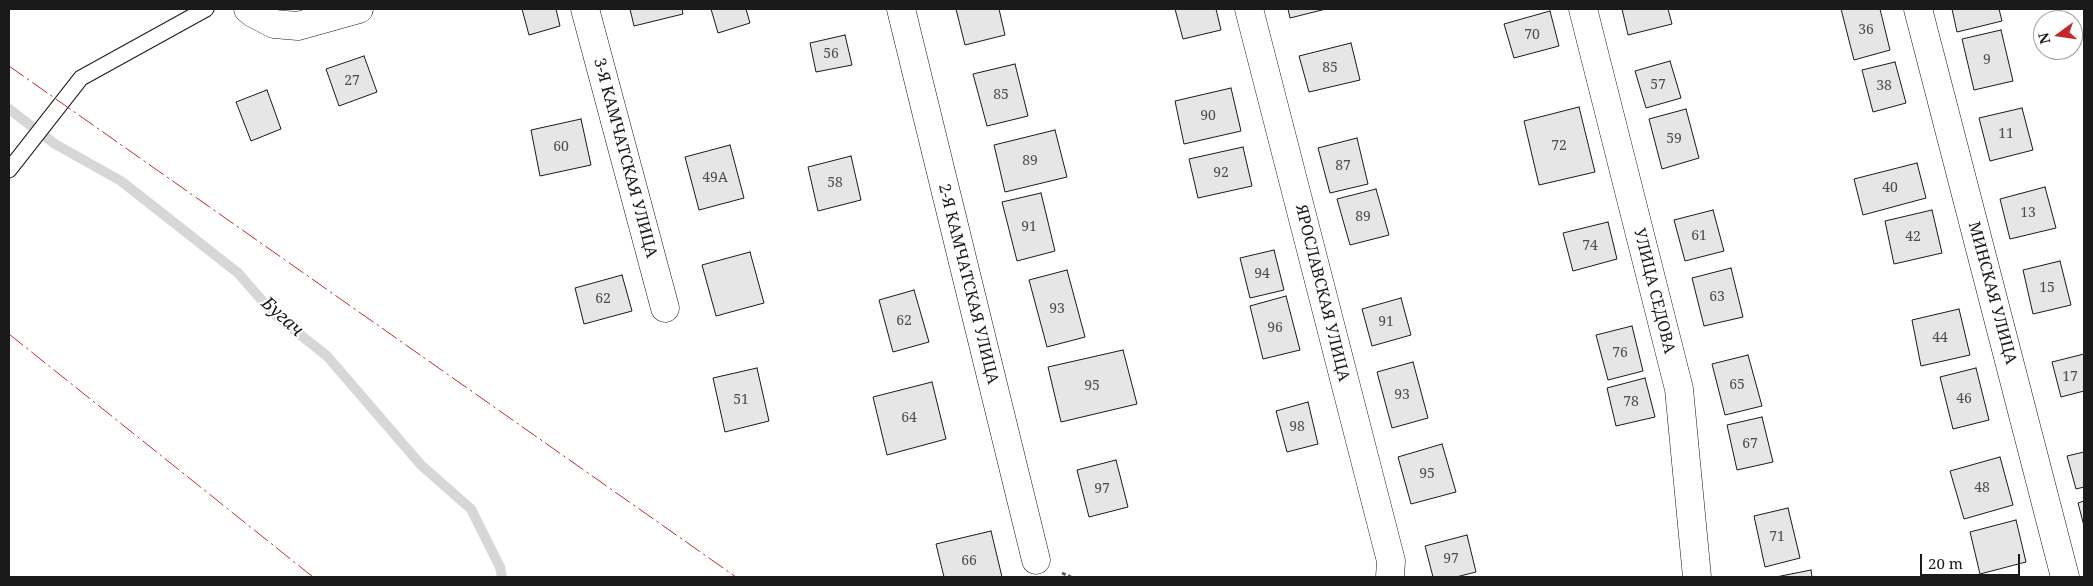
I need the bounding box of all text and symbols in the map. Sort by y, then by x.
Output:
north arrow [2033,10,2083,60]
house number: 36 [1858,22,1874,38]
house number: 70 [1524,27,1540,43]
text: N [2033,31,2054,46]
house number: 56 [823,46,839,62]
house number: 9 [1983,52,1991,68]
street label: 3-Я КАМЧАТСКАЯ УЛИЦА [589,56,661,260]
house number: 85 [1322,60,1338,76]
house number: 27 [344,73,360,89]
house number: 57 [1650,77,1666,93]
house number: 38 [1876,78,1892,94]
house number: 85 [993,87,1009,103]
house number: 90 [1200,108,1216,124]
house number: 11 [1998,126,2014,142]
house number: 59 [1666,131,1682,147]
house number: 72 [1551,138,1567,154]
house number: 60 [553,139,569,155]
house number: 89 [1022,153,1038,169]
house number: 87 [1335,158,1351,174]
house number: 92 [1213,165,1229,181]
house number: 49А [702,170,728,186]
house number: 58 [827,175,843,191]
house number: 40 [1882,180,1898,196]
street label: 2-Я КАМЧАТСКАЯ УЛИЦА [934,182,1002,386]
street label: ЯРОСЛАВСКАЯ УЛИЦА [1291,203,1353,383]
house number: 13 [2020,205,2036,221]
house number: 89 [1355,209,1371,225]
house number: 91 [1021,219,1037,235]
street label: МИНСКАЯ УЛИЦА [1964,220,2020,366]
street label: УЛИЦА СЕДОВА [1629,226,1679,356]
house number: 61 [1691,228,1707,244]
house number: 42 [1905,229,1921,245]
house number: 74 [1582,238,1598,254]
house number: 94 [1254,266,1270,282]
house number: 15 [2039,280,2055,296]
house number: 63 [1709,289,1725,305]
house number: 62 [595,291,611,307]
water label: Бугач [257,293,307,341]
house number: 93 [1049,301,1065,317]
house number: 62 [896,313,912,329]
house number: 91 [1378,314,1394,330]
house number: 96 [1267,320,1283,336]
house number: 44 [1932,330,1948,346]
house number: 76 [1612,345,1628,361]
house number: 17 [2062,369,2078,385]
house number: 65 [1729,377,1745,393]
house number: 95 [1084,378,1100,394]
house number: 93 [1394,387,1410,403]
house number: 46 [1956,391,1972,407]
house number: 51 [733,392,749,408]
house number: 78 [1623,394,1639,410]
house number: 64 [901,410,917,426]
house number: 98 [1289,419,1305,435]
house number: 67 [1742,436,1758,452]
house number: 95 [1419,466,1435,482]
house number: 48 [1974,480,1990,496]
house number: 97 [1094,481,1110,497]
house number: 71 [1769,529,1785,545]
scale bar [1923,544,2023,576]
house number: 97 [1443,551,1459,567]
house number: 66 [961,553,977,569]
text: 20 m [1928,553,1963,573]

